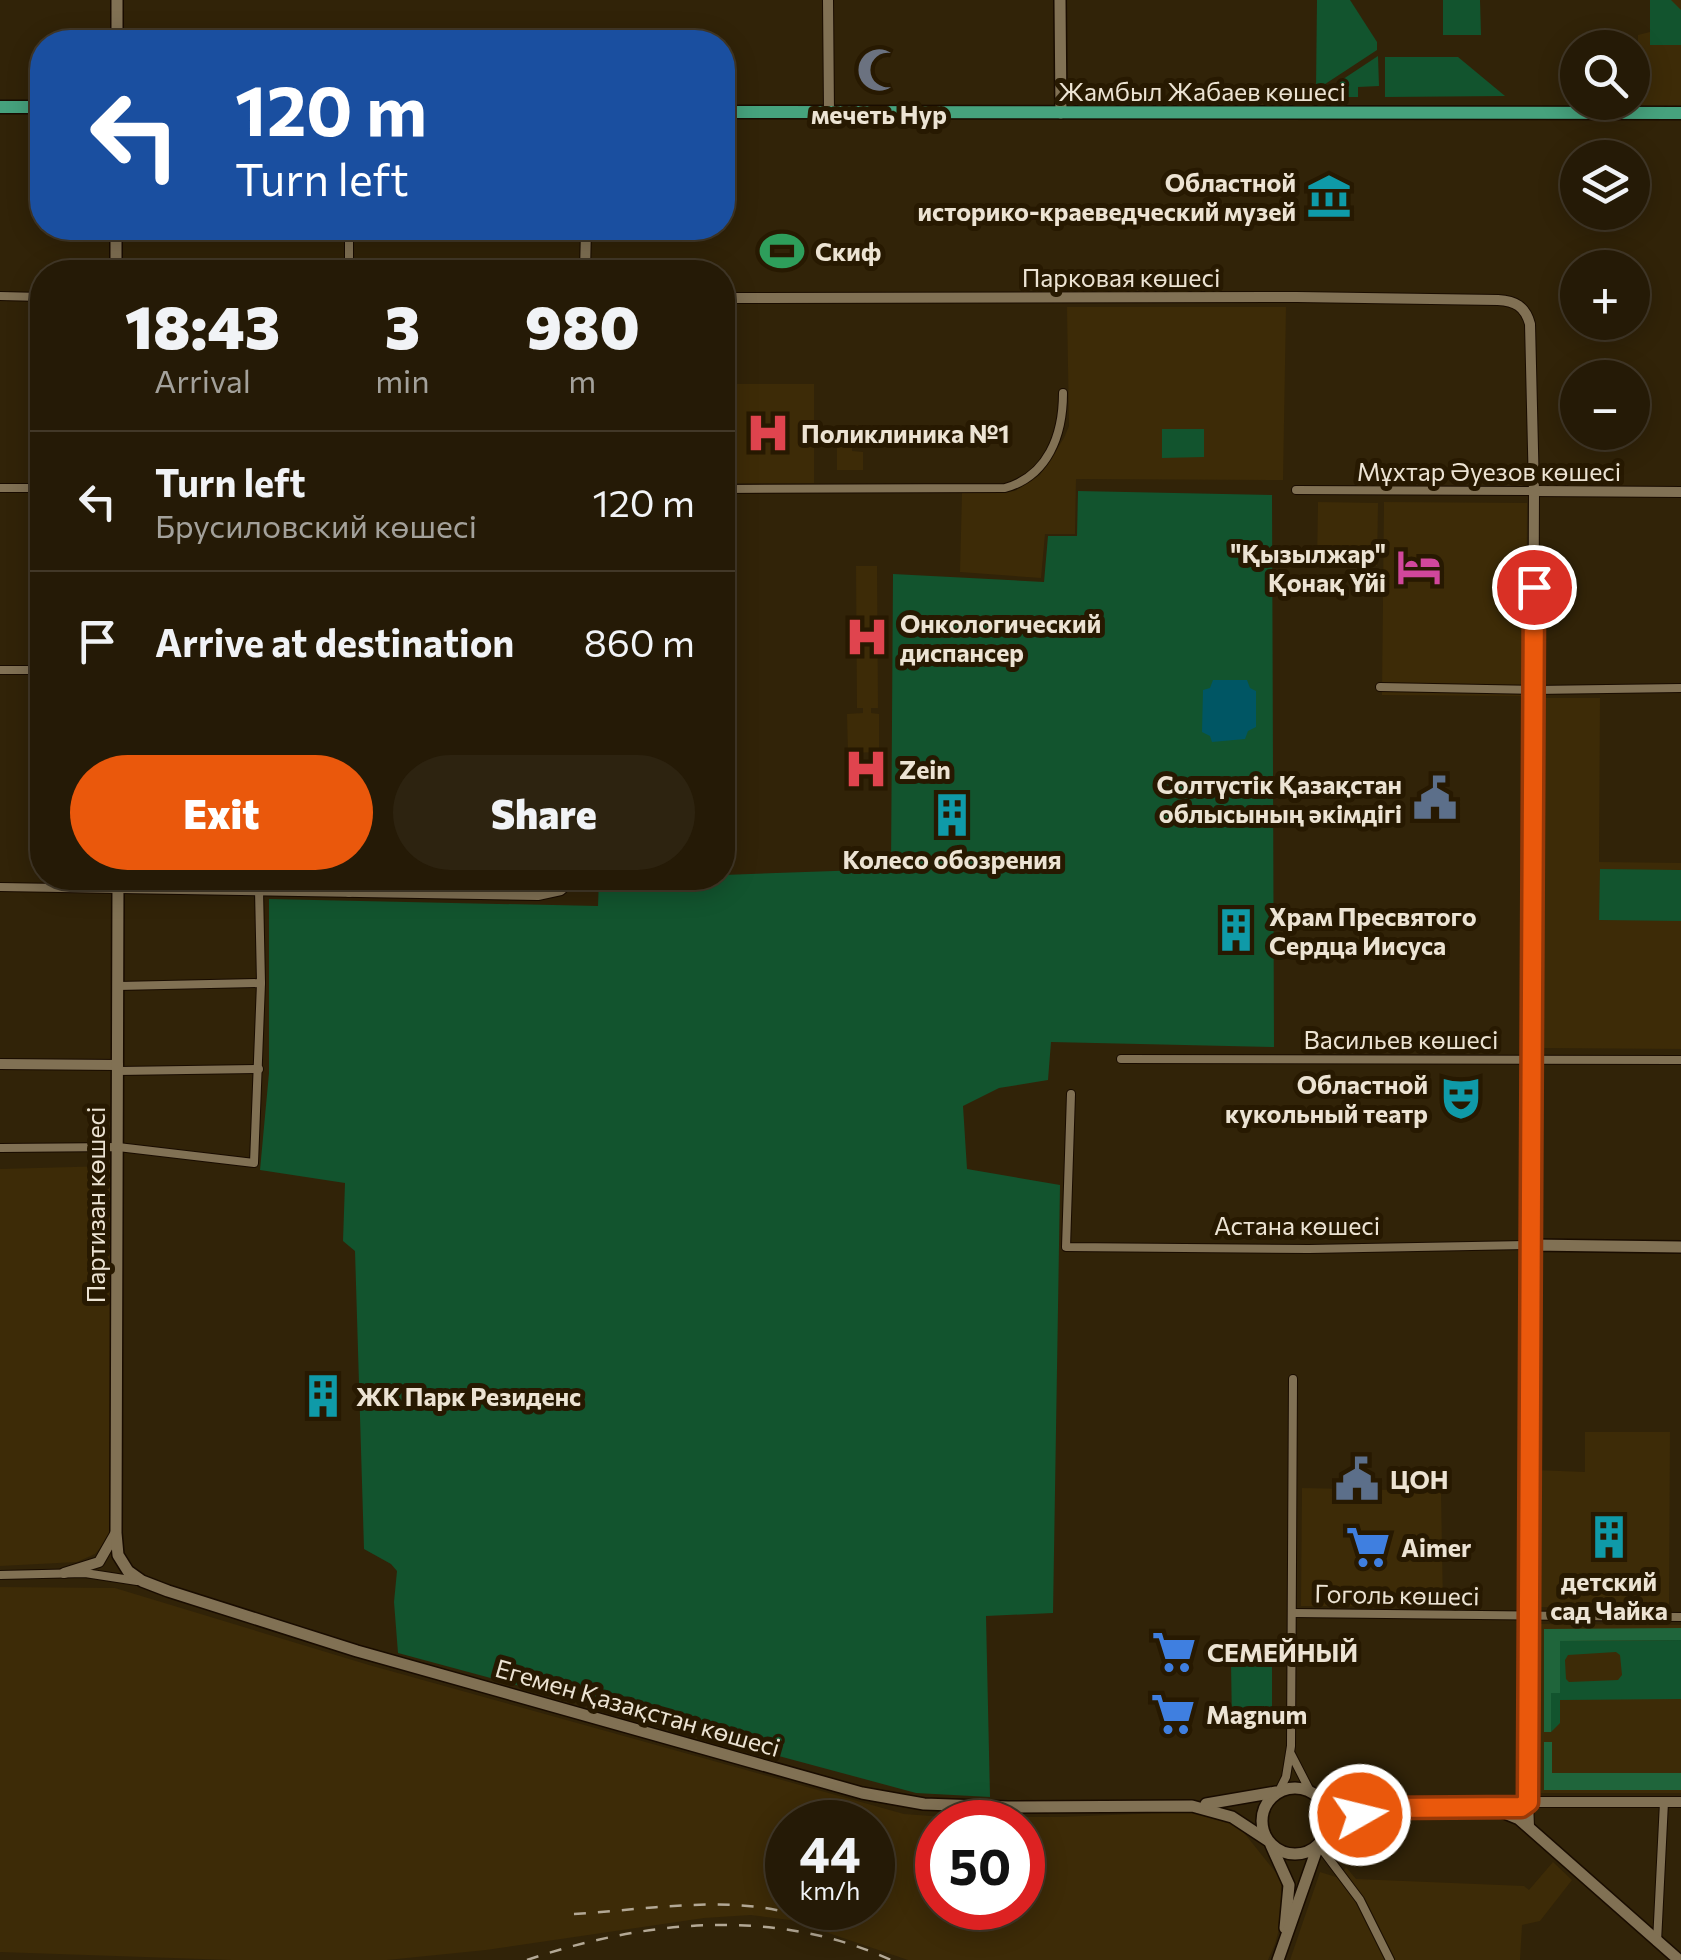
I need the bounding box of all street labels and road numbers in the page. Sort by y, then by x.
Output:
street label: Жамбыл Жабаев көшесі [1058,76,1346,106]
street label: Парковая көшесі [1022,262,1220,292]
street label: Мұхтар Әуезов көшесі [1357,456,1621,486]
street label: Васильев көшесі [1304,1024,1498,1054]
street label: Партизан көшесі [80,1107,110,1303]
street label: Астана көшесі [1214,1210,1380,1240]
street label: Гоголь көшесі [1314,1578,1480,1610]
street label: Егемен Қазақстан көшесі [492,1652,784,1762]

